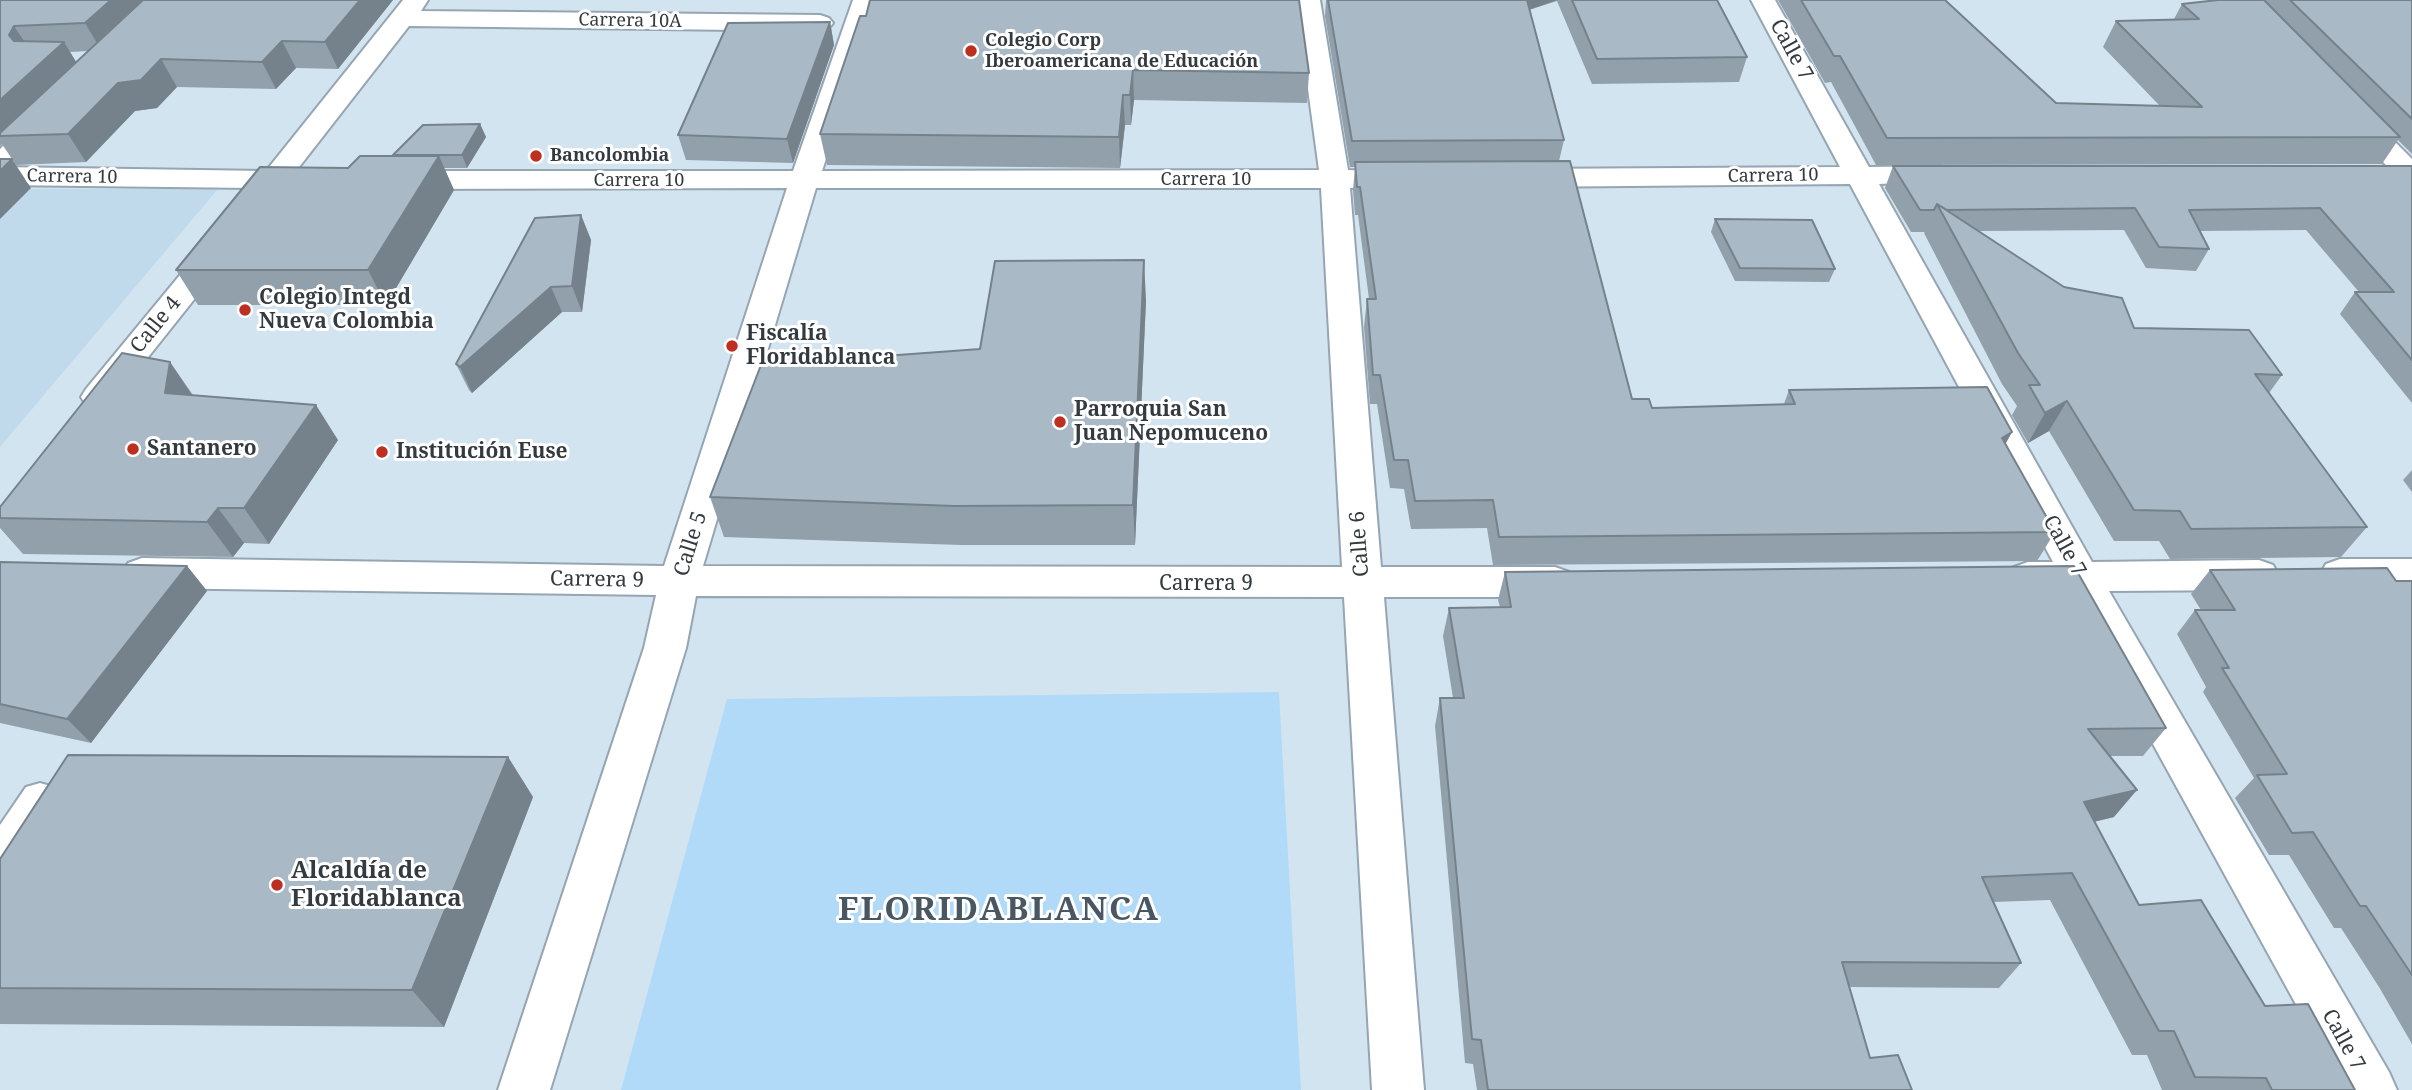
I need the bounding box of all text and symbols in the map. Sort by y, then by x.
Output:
street label: Carrera 10A [578,9,682,33]
street label: Calle 7 [1764,15,1818,85]
place label: Colegio Corp Iberoamericana de Educación [985,30,1258,72]
marker: Colegio Corp Iberoamericana de Educación [963,43,979,59]
place label: Bancolombia [550,145,669,167]
marker: Bancolombia [528,148,544,164]
street label: Carrera 10 [1727,164,1819,188]
street label: Carrera 10 [26,165,118,189]
street label: Carrera 10 [1161,169,1251,191]
street label: Carrera 10 [594,170,684,192]
place label: Colegio Integd Nueva Colombia [259,285,434,335]
street label: Calle 4 [125,291,187,359]
marker: Colegio Integd Nueva Colombia [237,302,253,318]
place label: Fiscalía Floridablanca [746,321,895,371]
marker: Fiscalía Floridablanca [724,338,740,354]
place label: Parroquia San Juan Nepomuceno [1074,397,1268,447]
marker: Parroquia San Juan Nepomuceno [1052,414,1068,430]
place label: Santanero [147,436,257,462]
place label: Institución Euse [396,439,568,465]
marker: Santanero [125,441,141,457]
marker: Institución Euse [374,444,390,460]
street label: Calle 5 [669,509,713,579]
street label: Calle 6 [1345,510,1375,578]
street label: Calle 7 [2037,511,2091,581]
street label: Carrera 9 [550,567,644,593]
street label: Carrera 9 [1159,571,1253,597]
place label: Alcaldía de Floridablanca [291,857,462,913]
marker: Alcaldía de Floridablanca [269,877,285,893]
district label: FLORIDABLANCA [840,891,1158,931]
street label: Calle 7 [2316,1005,2370,1075]

